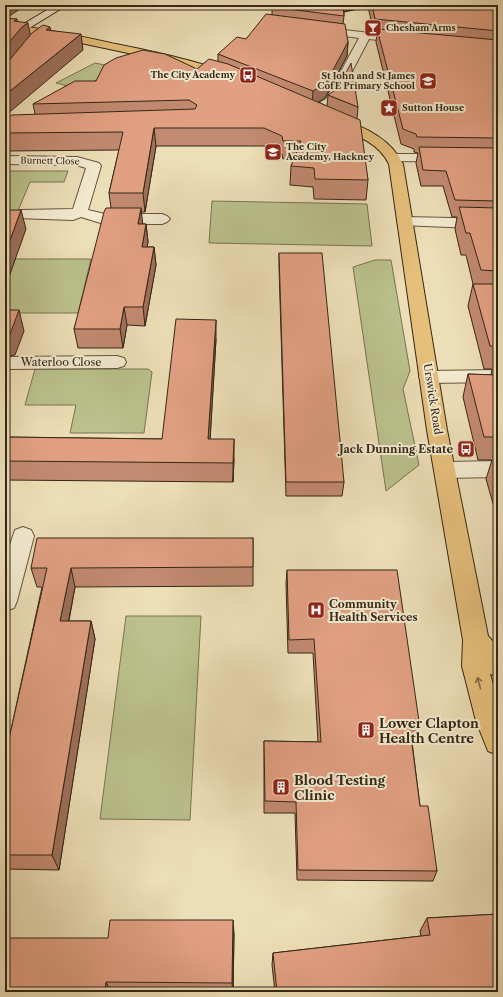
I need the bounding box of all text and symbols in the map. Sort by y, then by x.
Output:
bar icon: Chesham Arms [363,18,383,38]
place label: Chesham Arms [386,22,456,33]
bus stop icon: The City Academy [238,65,258,85]
place label: The City Academy [150,69,235,80]
place label: St John and St James CofE Primary School [317,70,415,91]
school or university icon: St John and St James CofE Primary School [418,71,438,91]
place icon: Sutton House [379,98,399,118]
place label: Sutton House [402,102,465,113]
place label: The City Academy, Hackney [285,141,375,162]
school or university icon: The City Academy, Hackney [263,142,283,162]
street label: Burnett Close [20,154,80,167]
street label: Waterloo Close [20,355,101,369]
street label: Urswick Road [420,362,446,436]
bus stop icon: Jack Dunning Estate [456,439,476,459]
place label: Jack Dunning Estate [337,442,453,456]
place label: Community Health Services [329,597,418,624]
hospital icon: Community Health Services [306,600,326,620]
one-way arrow [475,677,483,690]
place label: Lower Clapton Health Centre [379,715,479,746]
building icon: Lower Clapton Health Centre [356,720,376,740]
place label: Blood Testing Clinic [294,772,386,803]
building icon: Blood Testing Clinic [271,777,291,797]

